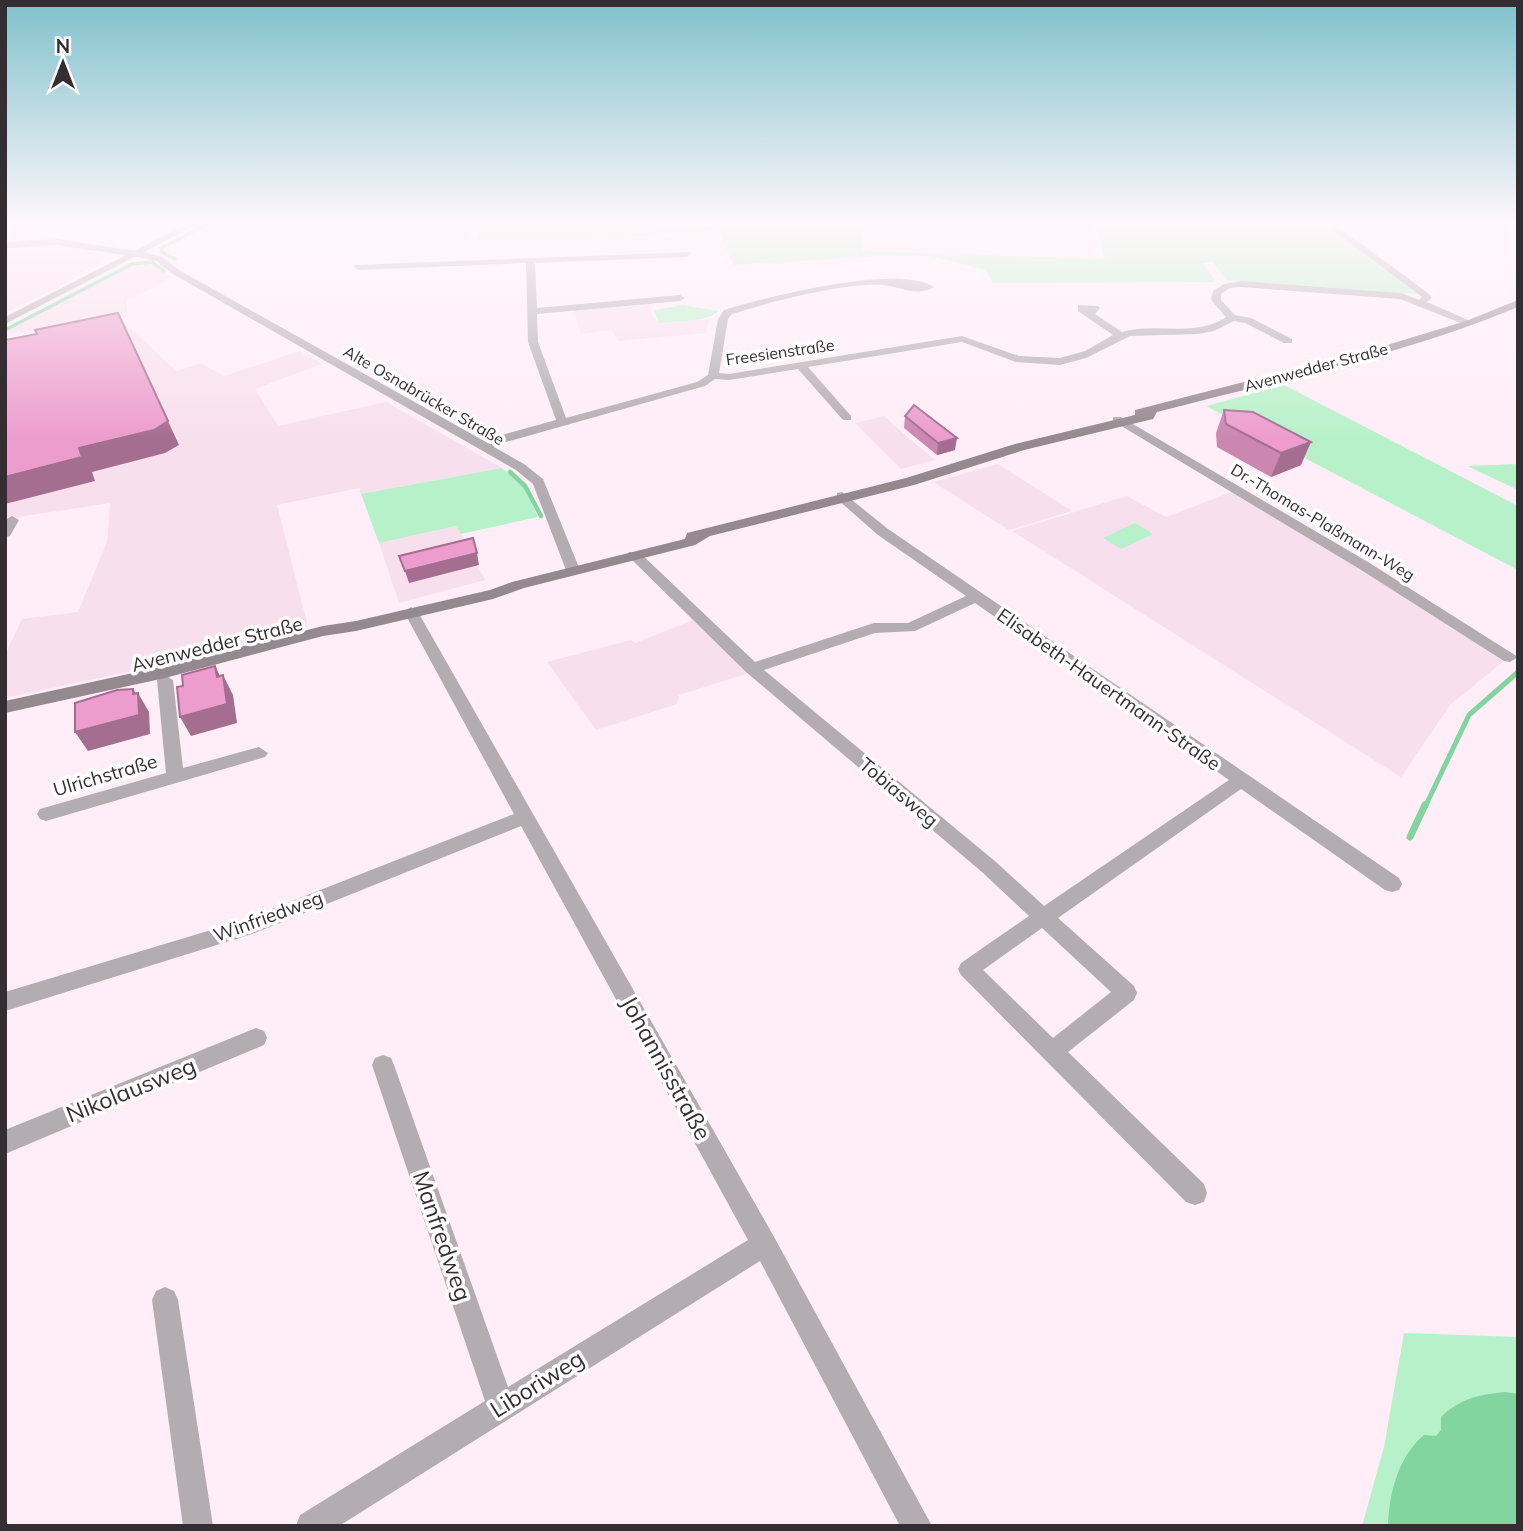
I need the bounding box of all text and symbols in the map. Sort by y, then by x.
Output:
north arrow [28,28,98,98]
text: N [56,34,70,58]
street label: Freesienstraße [724,334,836,370]
street label: Avenwedder Straße [1242,338,1390,396]
street label: Alte Osnabrücker Straße [340,341,508,449]
street label: Dr.-Thomas-Plaßmann-Weg [1228,459,1418,585]
street label: Elisabeth-Hauertmann-Straße [993,603,1225,775]
street label: Avenwedder Straße [129,611,305,677]
street label: Ulrichstraße [50,749,160,801]
street label: Tobiasweg [855,752,943,832]
street label: Winfriedweg [210,885,326,947]
street label: Johannisstraße [615,991,718,1145]
street label: Nikolausweg [62,1050,200,1129]
street label: Manfredweg [407,1167,478,1305]
street label: Liboriweg [485,1343,589,1424]

